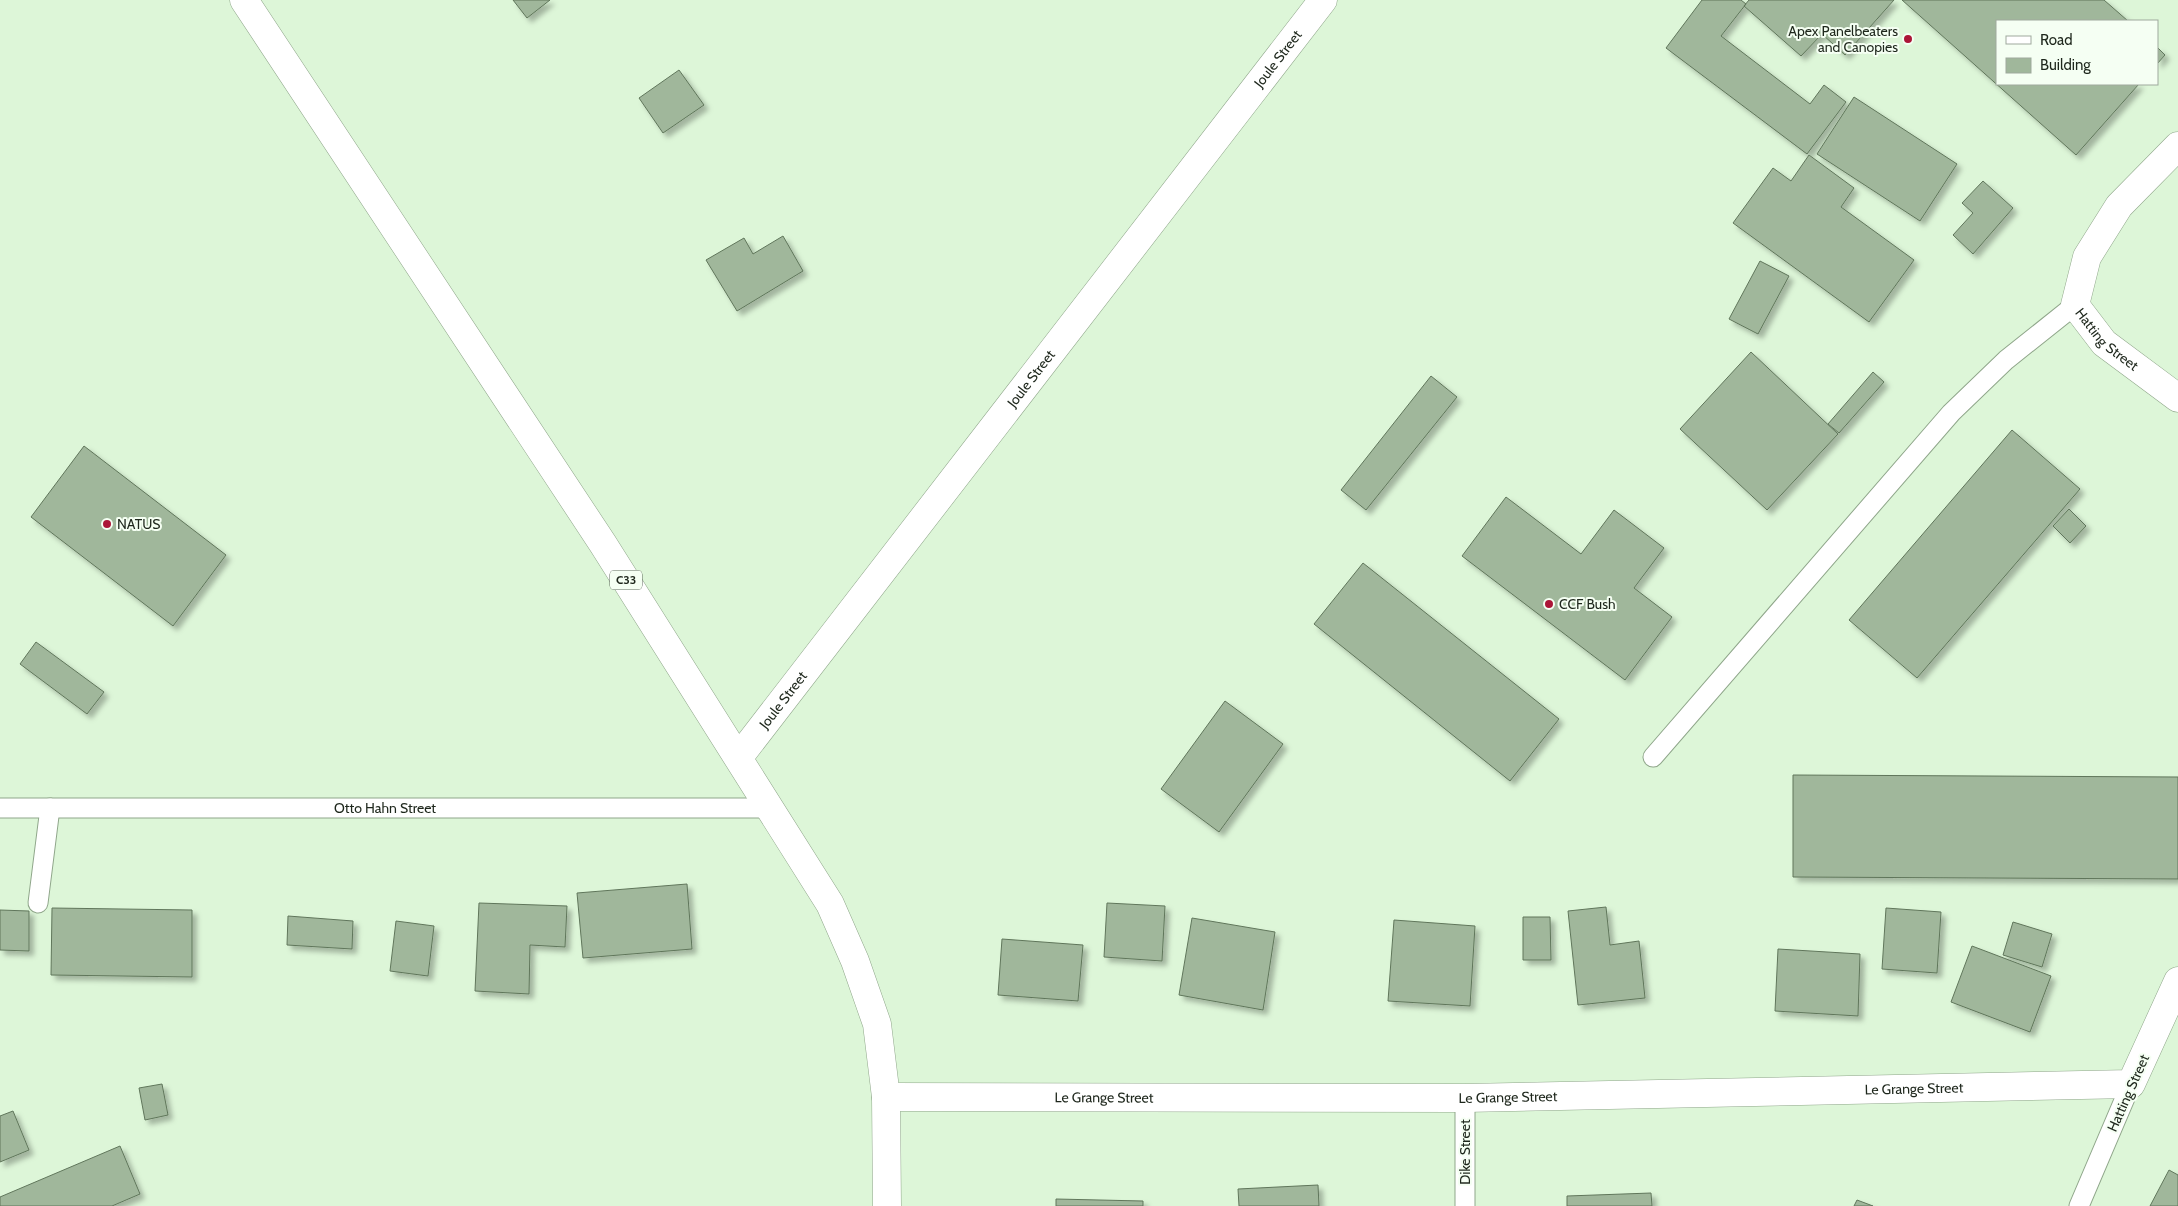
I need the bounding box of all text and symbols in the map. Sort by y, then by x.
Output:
legend [1996,20,2158,85]
place label: Apex Panelbeaters and Canopies [1788,22,1898,56]
street label: Joule Street [1249,26,1306,92]
text: Road [2040,31,2073,49]
marker: Apex Panelbeaters and Canopies [1902,33,1914,45]
text: Building [2040,56,2091,74]
street label: Hatting Street [2071,304,2142,375]
street label: Joule Street [1002,346,1059,412]
place label: NATUS [117,515,161,533]
marker: NATUS [101,518,113,530]
road number: C33 [610,570,642,590]
place label: CCF Bush [1559,595,1616,613]
marker: CCF Bush [1543,598,1555,610]
street label: Joule Street [754,667,811,733]
street label: Otto Hahn Street [334,799,436,817]
street label: Hatting Street [2103,1051,2153,1134]
street label: Le Grange Street [1864,1079,1964,1099]
street label: Le Grange Street [1459,1087,1558,1107]
street label: Le Grange Street [1055,1088,1154,1106]
street label: Dike Street [1456,1119,1474,1185]

